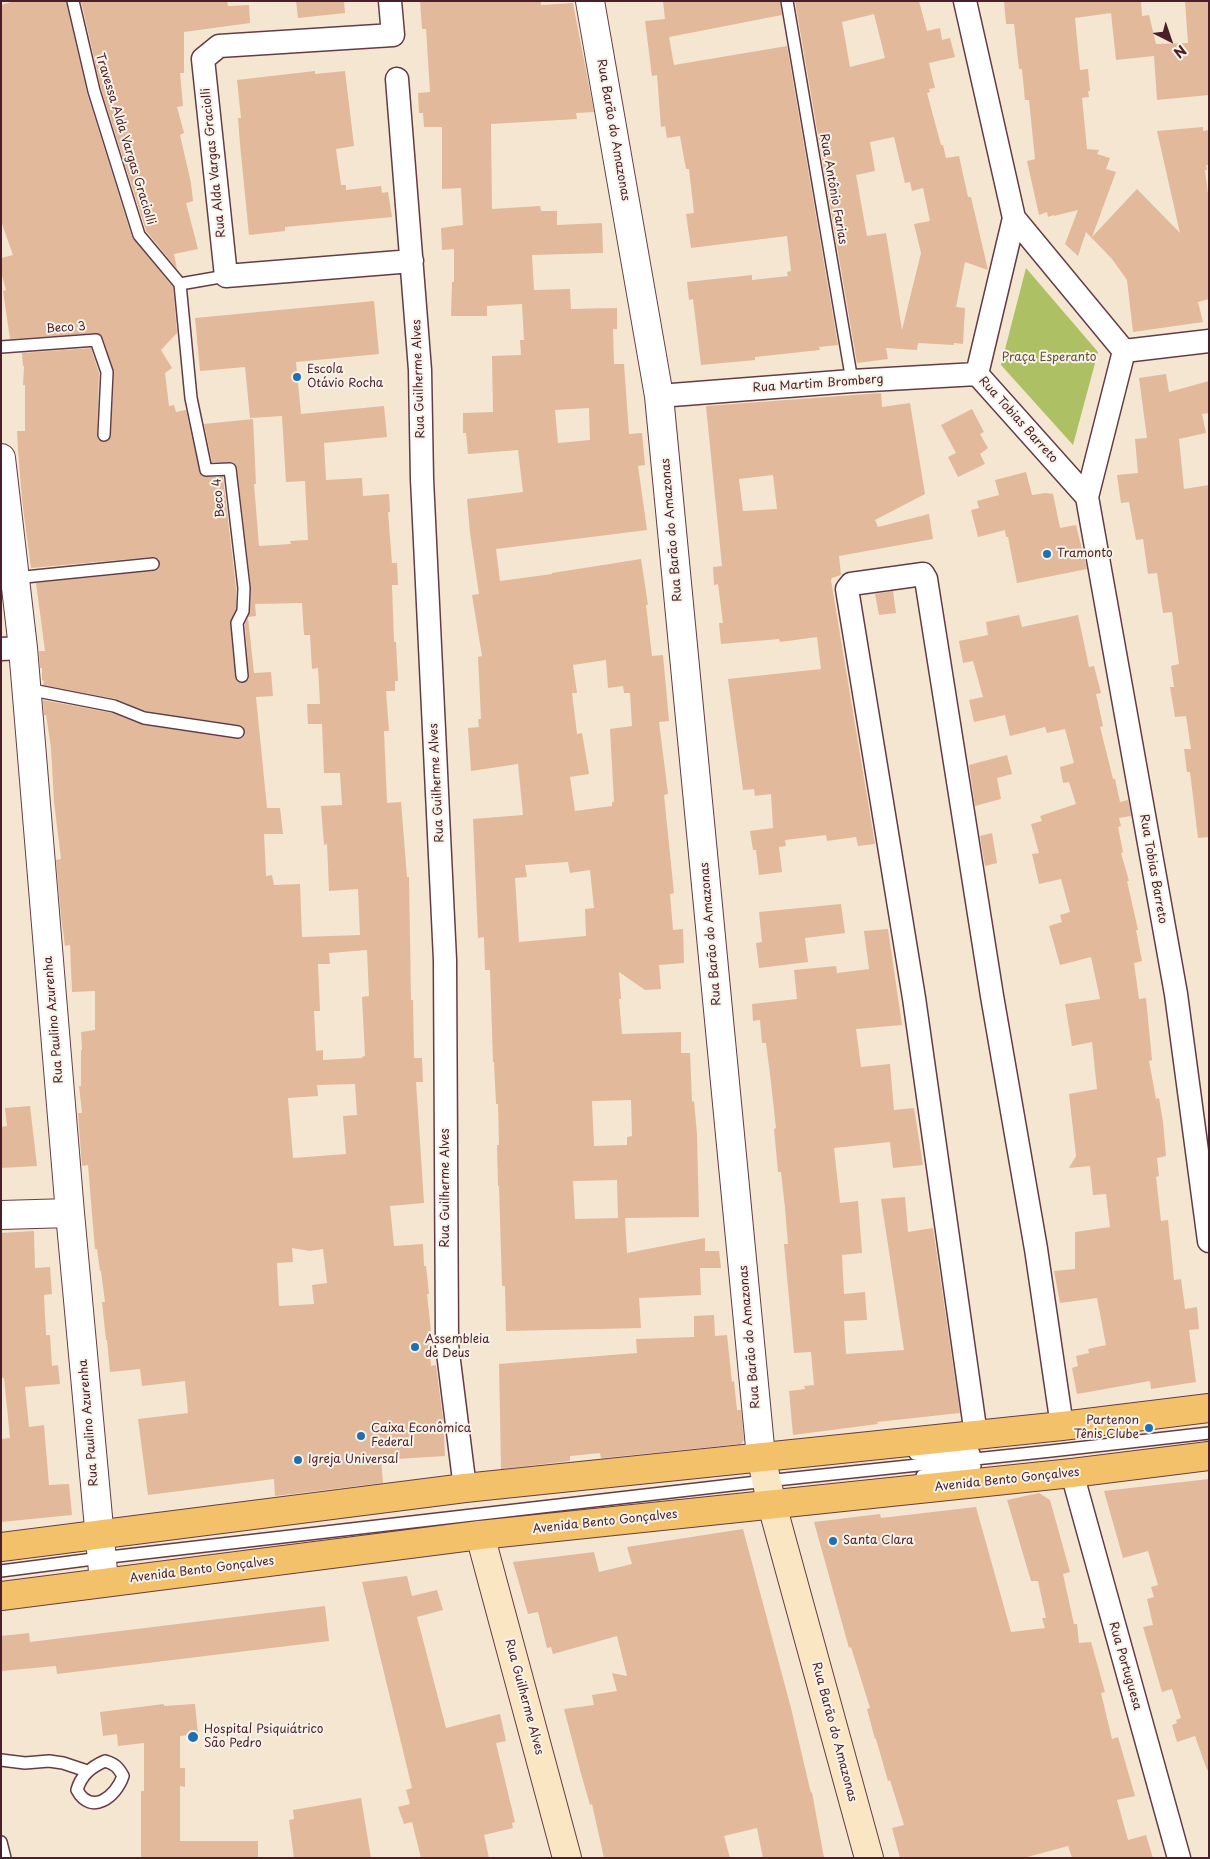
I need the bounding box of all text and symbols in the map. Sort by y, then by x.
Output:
north arrow [1145,15,1195,65]
text: N [1169,40,1191,63]
street label: Travessa Alda Vargas Graciolli [92,52,158,226]
street label: Rua Barão do Amazonas [593,58,633,202]
street label: Rua Alda Vargas Graciolli [199,87,229,239]
street label: Rua Antônio Farias [816,132,850,246]
street label: Beco 3 [46,319,86,337]
street label: Rua Guilherme Alves [410,319,428,439]
park label: Praça Esperanto [1002,351,1096,365]
place label: Escola Otávio Rocha [307,363,383,391]
marker: Escola Otávio Rocha [291,371,303,383]
street label: Rua Martim Bromberg [752,372,884,396]
street label: Rua Tobias Barreto [975,374,1061,466]
street label: Rua Barão do Amazonas [659,458,685,602]
street label: Beco 4 [210,478,228,518]
place label: Tramonto [1057,547,1113,561]
marker: Tramonto [1041,548,1053,560]
street label: Rua Guilherme Alves [427,723,447,843]
street label: Rua Tobias Barreto [1136,813,1170,925]
street label: Rua Barão do Amazonas [698,862,724,1006]
street label: Rua Paulino Azurenha [41,956,67,1084]
street label: Rua Guilherme Alves [439,1128,453,1248]
street label: Rua Barão do Amazonas [737,1265,763,1409]
place label: Assembleia de Deus [425,1333,490,1361]
marker: Assembleia de Deus [409,1341,421,1353]
street label: Rua Paulino Azurenha [76,1359,102,1487]
place label: Partenon Tênis Clube [1074,1414,1139,1442]
place label: Caixa Econômica Federal [371,1422,471,1450]
marker: Partenon Tênis Clube [1143,1422,1155,1434]
marker: Caixa Econômica Federal [355,1430,367,1442]
place label: Igreja Universal [308,1453,398,1467]
marker: Igreja Universal [292,1454,304,1466]
street label: Avenida Bento Gonçalves [934,1465,1080,1495]
street label: Avenida Bento Gonçalves [532,1507,678,1537]
place label: Santa Clara [843,1534,914,1548]
marker: Santa Clara [827,1535,839,1547]
street label: Avenida Bento Gonçalves [129,1554,275,1586]
street label: Rua Portuguesa [1106,1620,1144,1712]
street label: Rua Guilherme Alves [502,1637,546,1757]
street label: Rua Barão do Amazonas [808,1661,860,1803]
place label: Hospital Psiquiátrico São Pedro [204,1723,324,1751]
marker: Hospital Psiquiátrico São Pedro [186,1730,200,1744]

